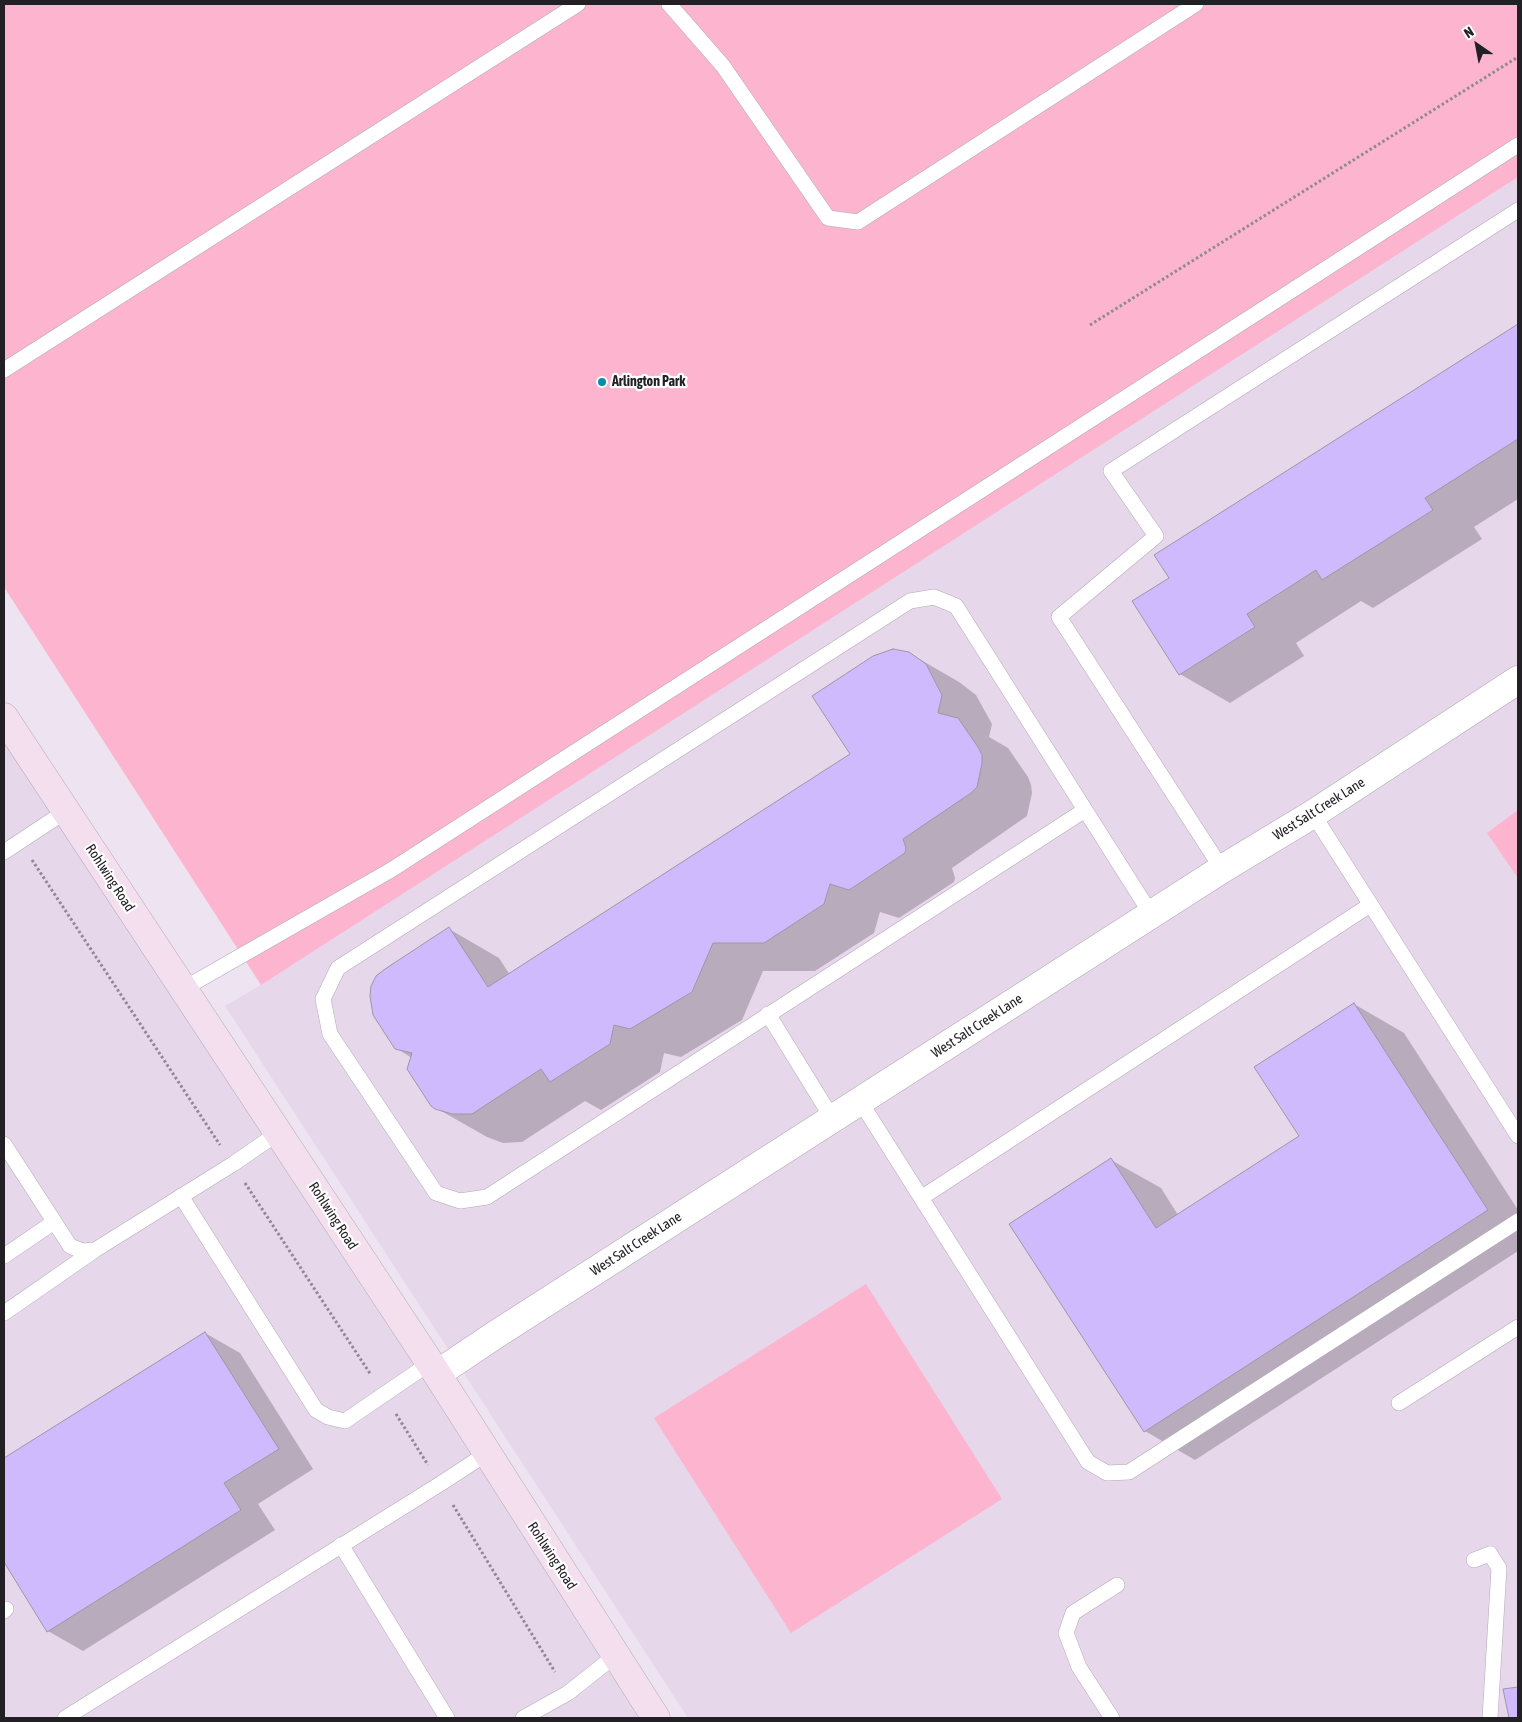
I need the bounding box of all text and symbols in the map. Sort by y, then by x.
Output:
north arrow [1452,20,1502,70]
text: N [1461,23,1477,41]
place label: Arlington Park [612,374,685,390]
marker: Arlington Park [596,376,608,388]
street label: West Salt Creek Lane [1270,774,1368,844]
street label: Rohlwing Road [82,841,138,915]
street label: West Salt Creek Lane [928,990,1026,1062]
street label: Rohlwing Road [305,1179,361,1253]
street label: West Salt Creek Lane [587,1208,685,1280]
street label: Rohlwing Road [524,1519,580,1593]

